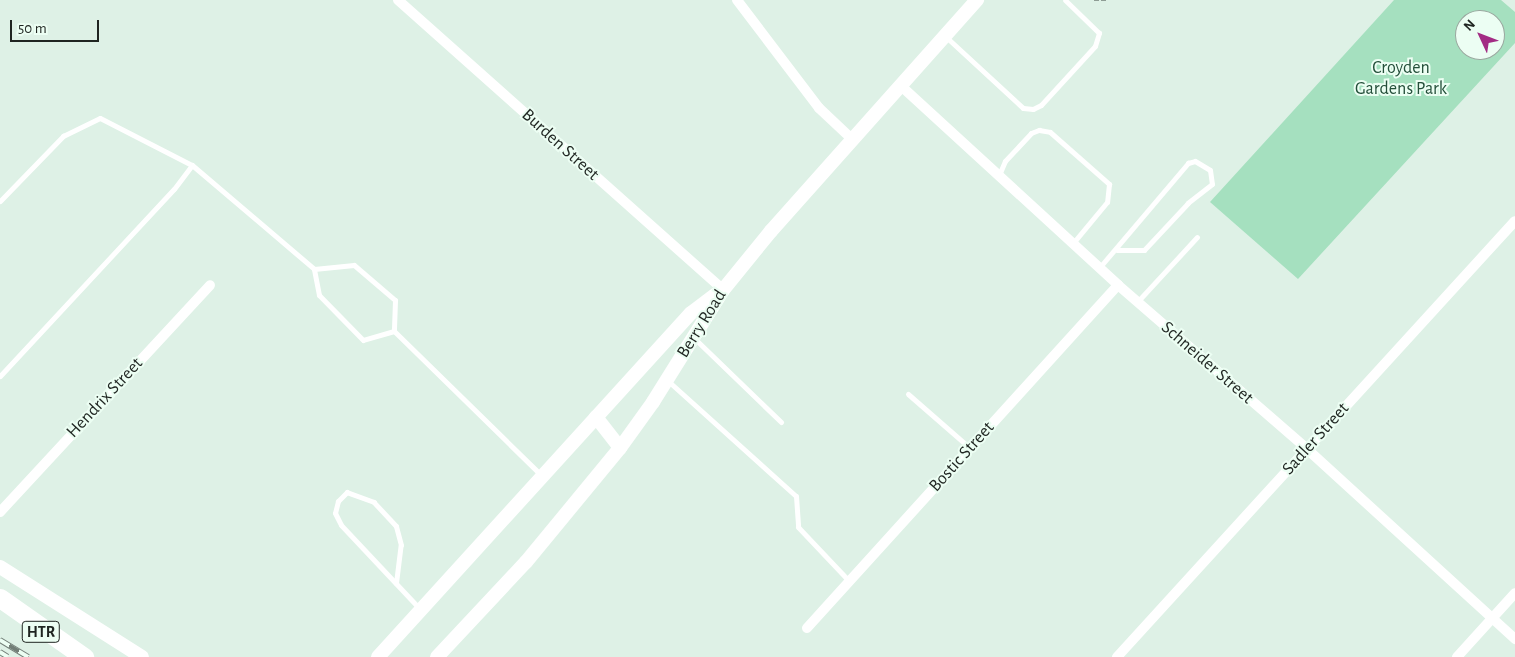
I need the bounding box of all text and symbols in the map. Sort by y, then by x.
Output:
scale bar [12,10,101,42]
north arrow [1455,10,1505,60]
text: N [1461,17,1478,34]
text: 50 m [18,21,47,36]
park label: Croyden Gardens Park [1355,58,1447,100]
street label: Burden Street [517,105,603,185]
street label: Berry Road [673,286,731,362]
street label: Schneider Street [1157,317,1257,409]
street label: Hendrix Street [62,353,148,443]
street label: Sadler Street [1278,398,1354,480]
street label: Bostic Street [925,417,999,497]
road number: HTR [21,618,61,646]

